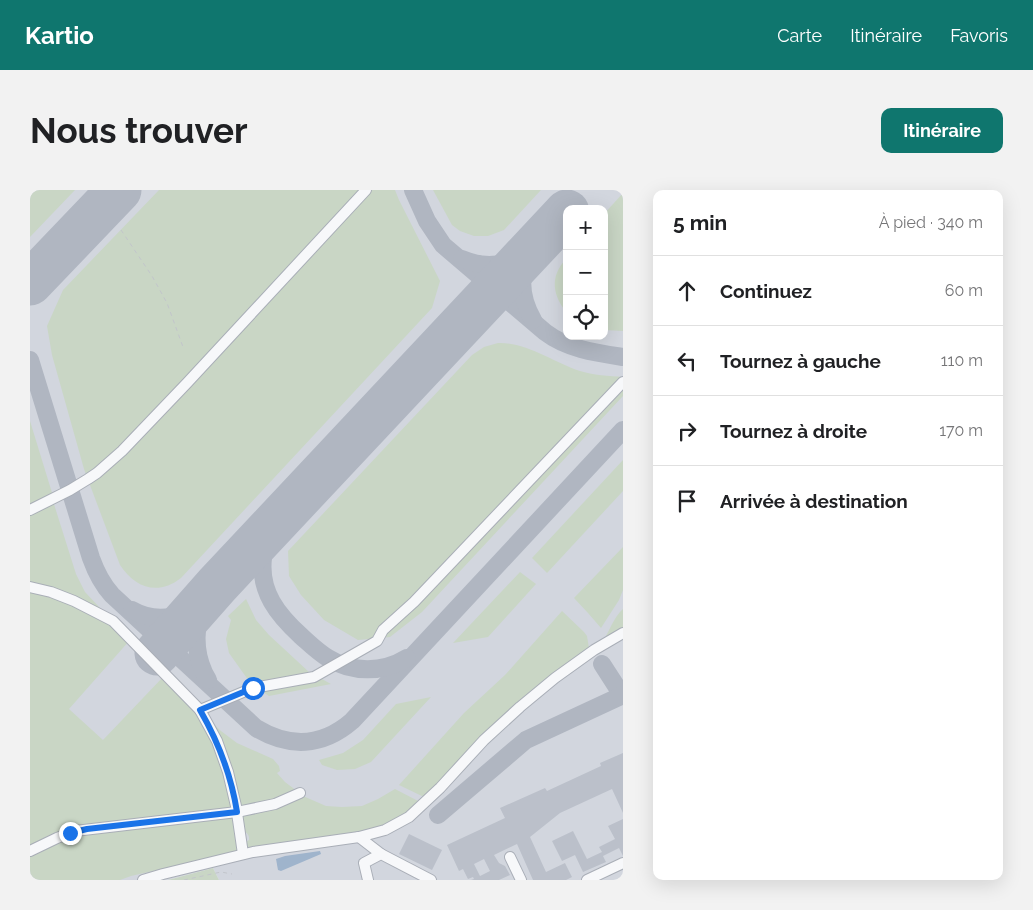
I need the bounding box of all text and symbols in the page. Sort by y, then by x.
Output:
text: Kartio [25,21,94,50]
text: Carte [777,25,822,46]
text: Itinéraire [850,25,922,46]
text: Favoris [950,25,1008,46]
button: Itinéraire [881,108,1003,153]
text: Nous trouver [30,110,248,151]
map controls [563,205,608,340]
button: + [563,205,608,250]
text: 5 min [673,210,727,235]
text: À pied · 340 m [879,213,983,232]
button: − [563,250,608,295]
icon: ahead [673,277,701,305]
text: Continuez [720,280,812,302]
text: 60 m [945,281,983,300]
button: locate [563,295,608,340]
icon: left [673,347,701,375]
text: Tournez à gauche [720,350,881,372]
text: 110 m [941,351,983,370]
icon: right [673,417,701,445]
text: Tournez à droite [720,420,867,442]
text: 170 m [939,421,983,440]
icon: arrive [673,487,701,515]
text: Arrivée à destination [720,490,908,512]
route start [242,677,265,700]
route end [59,822,82,845]

